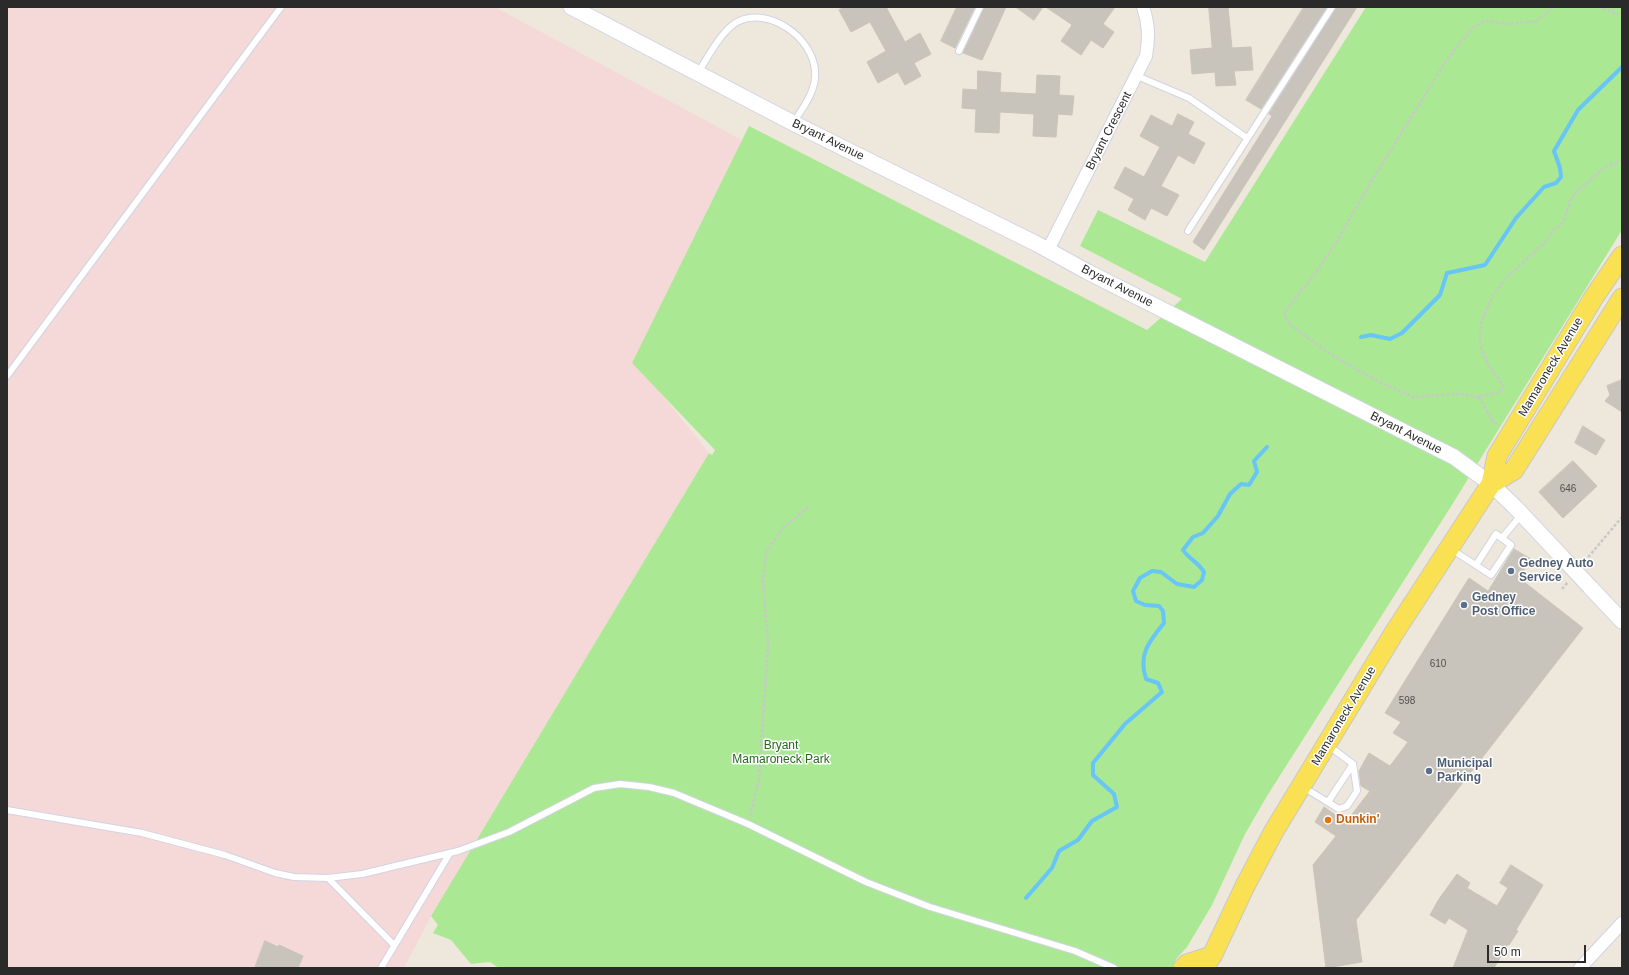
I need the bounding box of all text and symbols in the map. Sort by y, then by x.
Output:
street label: Bryant Crescent [1083,89,1135,173]
street label: Bryant Avenue [790,116,866,164]
street label: Bryant Avenue [1079,262,1155,310]
street label: Mamaroneck Avenue [1516,315,1586,419]
street label: Bryant Avenue [1368,409,1444,457]
house number: 646 [1560,483,1576,495]
place label: Gedney Auto Service [1519,557,1594,585]
marker: Gedney Auto Service [1506,566,1516,576]
place label: Gedney Post Office [1472,591,1535,619]
marker: Gedney Post Office [1459,600,1469,610]
house number: 610 [1430,658,1446,670]
street label: Mamaroneck Avenue [1309,664,1379,768]
house number: 598 [1399,695,1415,707]
park label: Bryant Mamaroneck Park [732,739,830,767]
place label: Municipal Parking [1437,757,1492,785]
marker: Municipal Parking [1424,766,1434,776]
place label: Dunkin' [1336,813,1380,827]
marker: Dunkin' [1323,815,1333,825]
scale bar [1489,937,1588,963]
text: 50 m [1494,945,1521,959]

